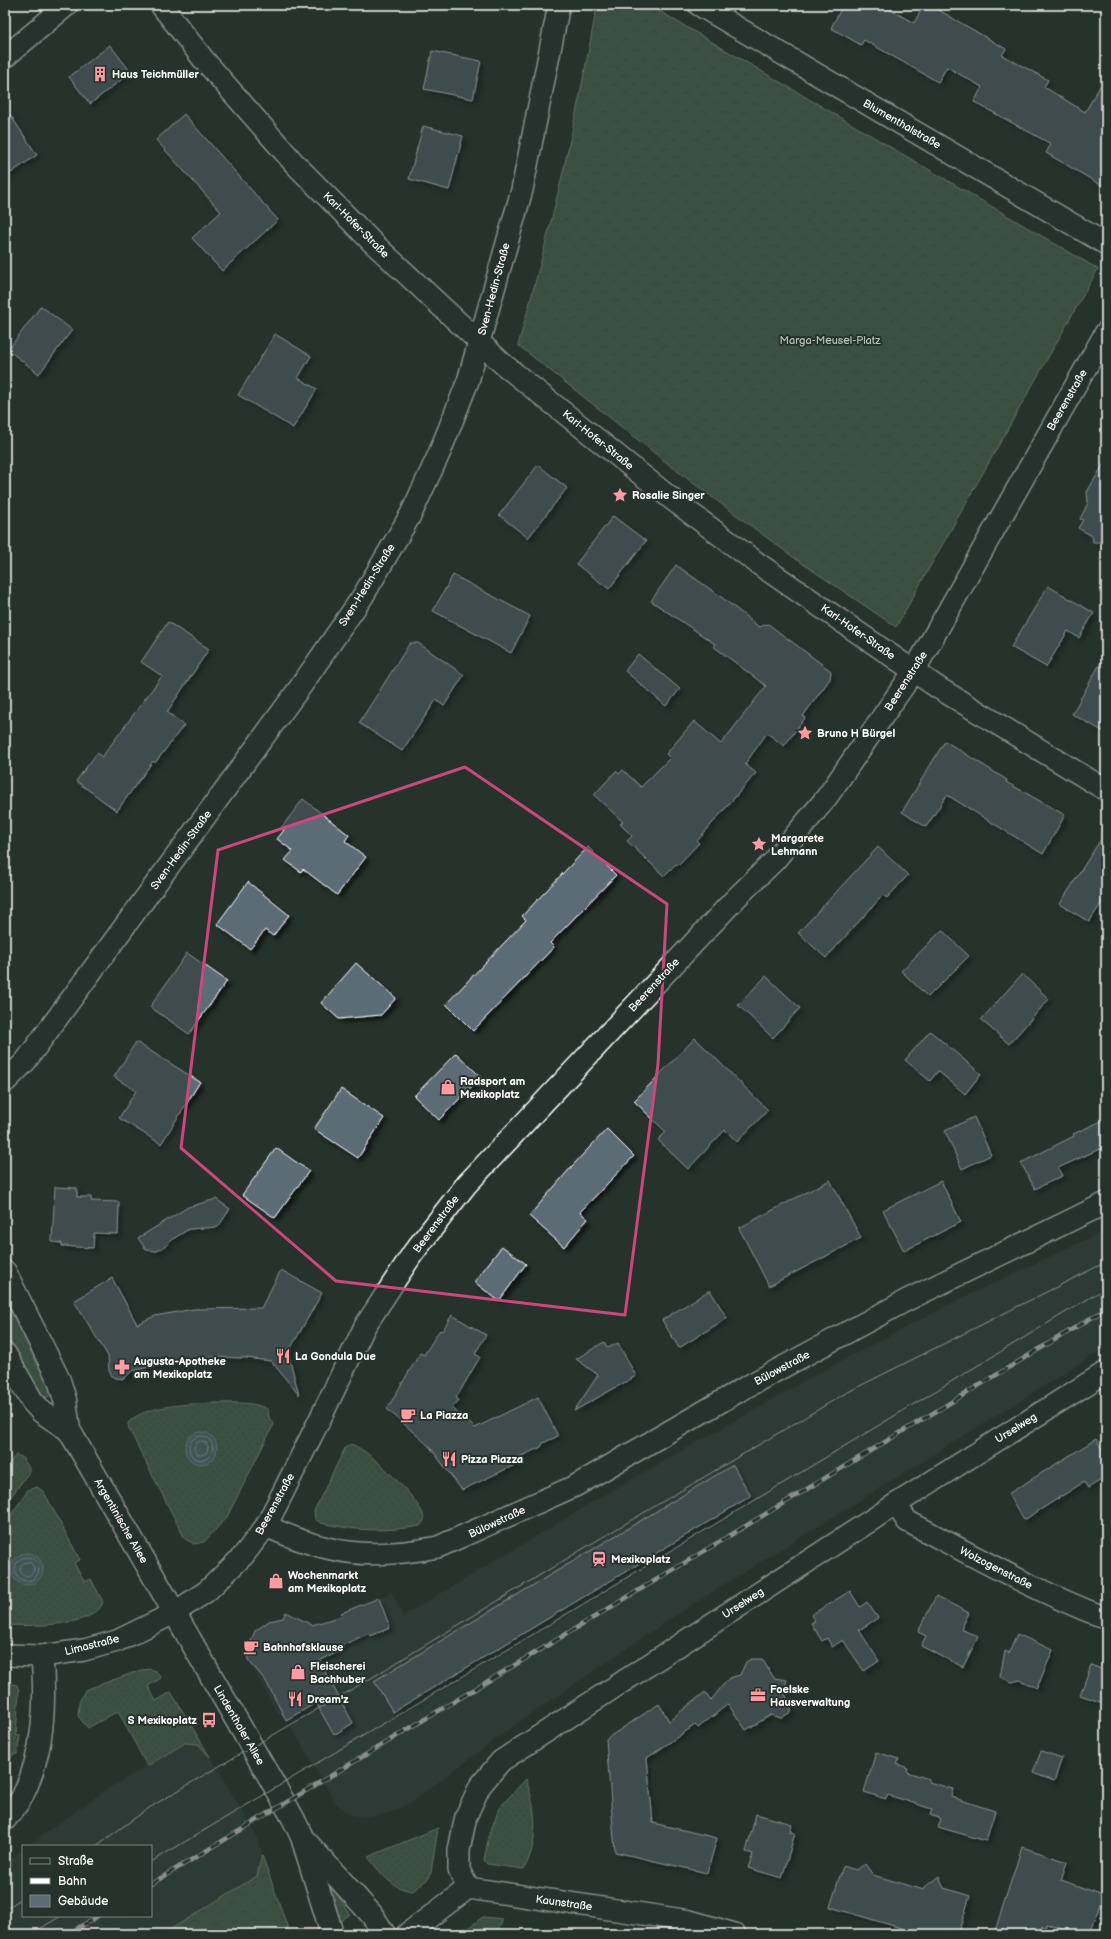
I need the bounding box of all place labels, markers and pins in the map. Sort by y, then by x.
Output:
building icon: Haus Teichmüller [91,65,109,83]
place label: Haus Teichmüller [112,68,199,81]
place icon: Rosalie Singer [611,486,629,504]
place label: Rosalie Singer [632,489,705,502]
place icon: Bruno H Bürgel [796,724,814,742]
place label: Bruno H Bürgel [817,727,895,740]
place label: Margarete Lehmann [771,832,824,858]
place icon: Margarete Lehmann [750,835,768,853]
place label: Radsport am Mexikoplatz [460,1075,525,1101]
shop icon: Radsport am Mexikoplatz [439,1078,457,1096]
restaurant icon: La Gondula Due [274,1347,292,1365]
place label: La Gondula Due [295,1350,376,1363]
place label: Augusta-Apotheke am Mexikoplatz [133,1355,226,1381]
pharmacy icon: Augusta-Apotheke am Mexikoplatz [113,1358,131,1376]
cafe icon: La Piazza [399,1406,417,1424]
place label: La Piazza [420,1409,468,1422]
restaurant icon: Pizza Piazza [440,1450,458,1468]
place label: Pizza Piazza [461,1453,523,1466]
station icon: Mexikoplatz [590,1550,608,1568]
place label: Mexikoplatz [611,1553,671,1566]
place label: Wochenmarkt am Mexikoplatz [288,1569,367,1595]
shop icon: Wochenmarkt am Mexikoplatz [267,1572,285,1590]
cafe icon: Bahnhofsklause [242,1638,260,1656]
place label: Bahnhofsklause [263,1641,343,1654]
place label: Fleischerei Bachhuber [310,1660,366,1686]
shop icon: Fleischerei Bachhuber [289,1663,307,1681]
place label: Foelske Hausverwaltung [770,1683,850,1709]
office icon: Foelske Hausverwaltung [749,1686,767,1704]
restaurant icon: Dream'z [286,1690,304,1708]
place label: Dream'z [307,1693,349,1706]
bus stop icon: S Mexikoplatz [200,1711,218,1729]
place label: S Mexikoplatz [128,1714,198,1727]

